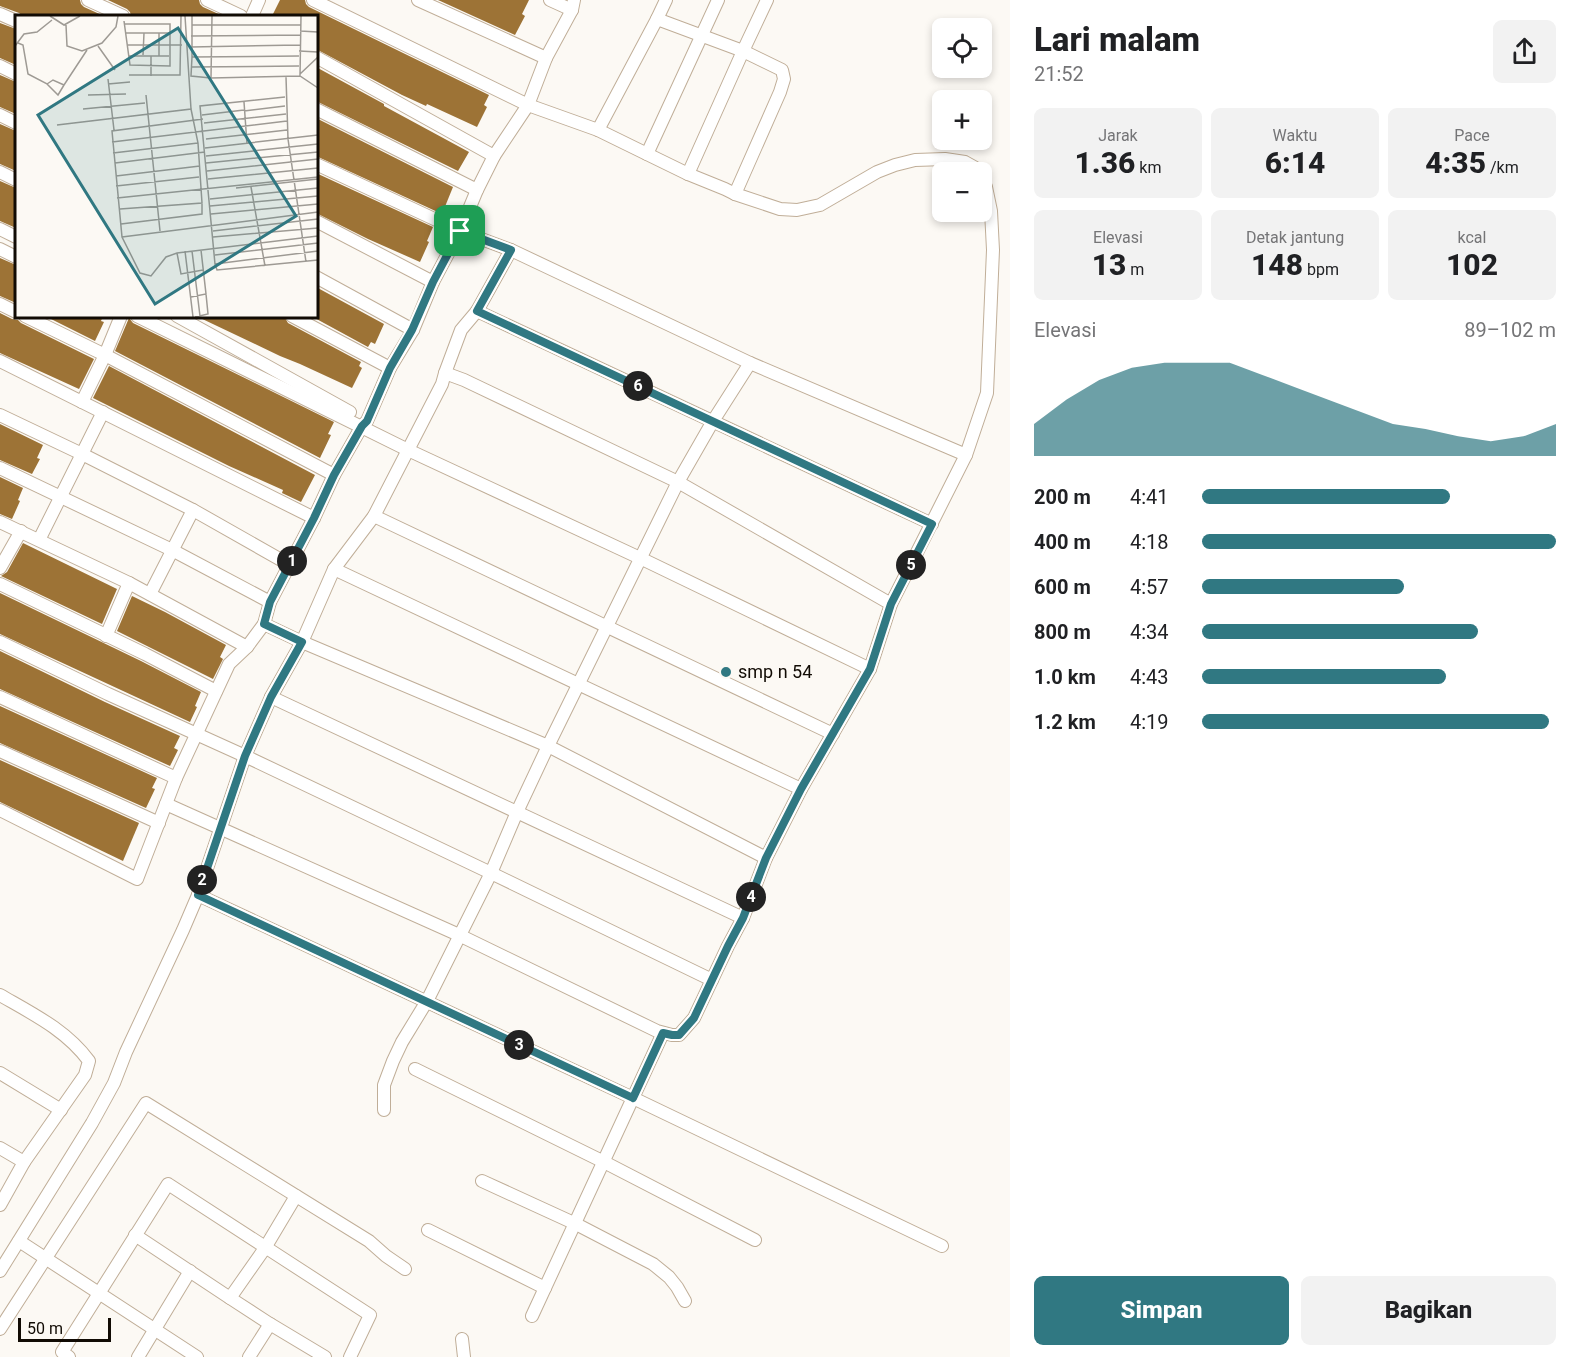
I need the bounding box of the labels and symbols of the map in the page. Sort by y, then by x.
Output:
inset map [15,15,318,318]
pin [434,205,485,256]
pin: 6 [623,371,653,401]
pin: 1 [277,546,307,576]
pin: 5 [896,550,926,580]
place label: smp n 54 [738,661,812,682]
marker: smp n 54 [719,665,733,679]
pin: 2 [187,865,217,895]
pin: 4 [736,882,766,912]
pin: 3 [504,1030,534,1060]
scale bar [18,1315,111,1342]

